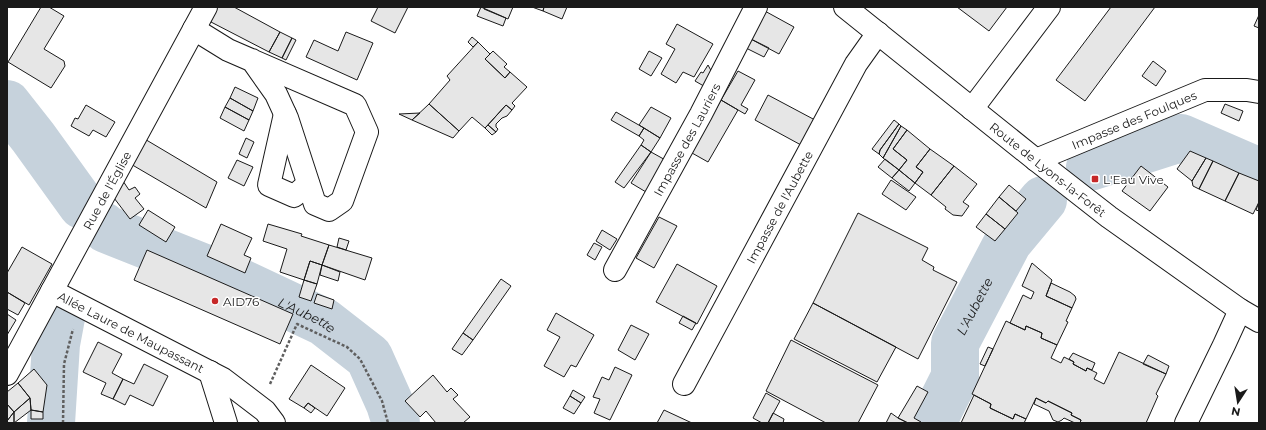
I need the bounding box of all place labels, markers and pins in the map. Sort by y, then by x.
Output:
place label: L'Eau Vive [1103,172,1164,187]
marker: L'Eau Vive [1090,174,1100,184]
place label: AID76 [223,294,259,309]
marker: AID76 [210,296,220,306]

